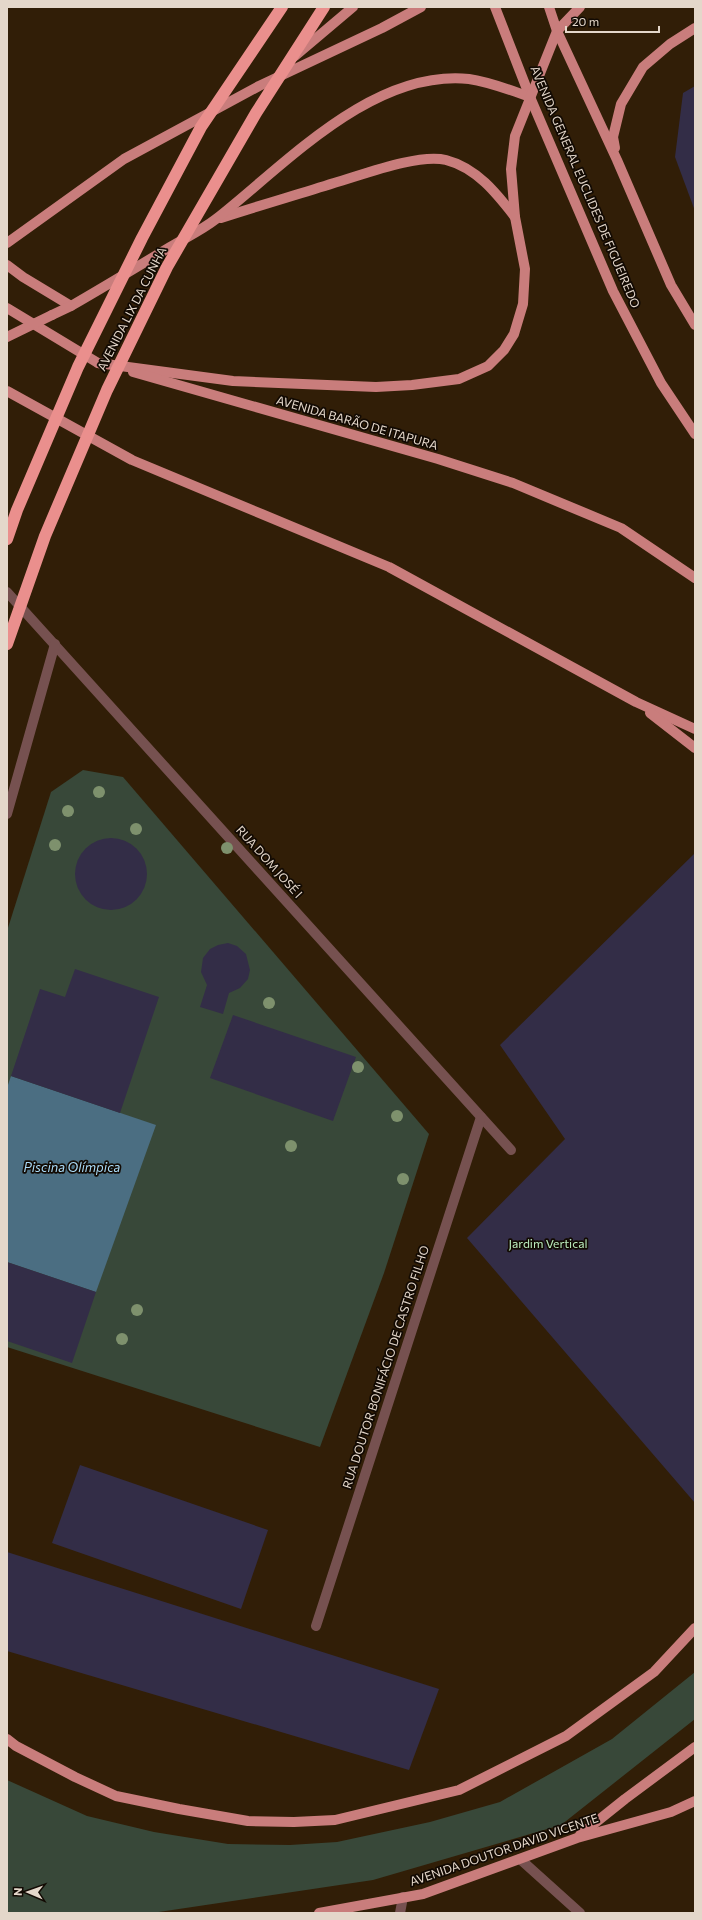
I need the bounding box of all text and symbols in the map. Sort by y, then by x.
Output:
scale bar [566,8,659,34]
text: 20 m [572,14,599,28]
street label: AVENIDA GENERAL EUCLIDES DE FIGUEIREDO [528,63,644,310]
street label: AVENIDA LIX DA CUNHA [94,244,169,373]
street label: AVENIDA BARÃO DE ITAPURA [275,392,440,452]
street label: RUA DOM JOSÉ I [233,822,306,901]
water label: Piscina Olímpica [24,1159,121,1175]
park label: Jardim Vertical [509,1236,587,1251]
street label: RUA DOUTOR BONIFÁCIO DE CASTRO FILHO [339,1243,431,1490]
street label: AVENIDA DOUTOR DAVID VICENTE [408,1810,600,1888]
north arrow [8,1872,48,1912]
text: N [11,1887,24,1896]

